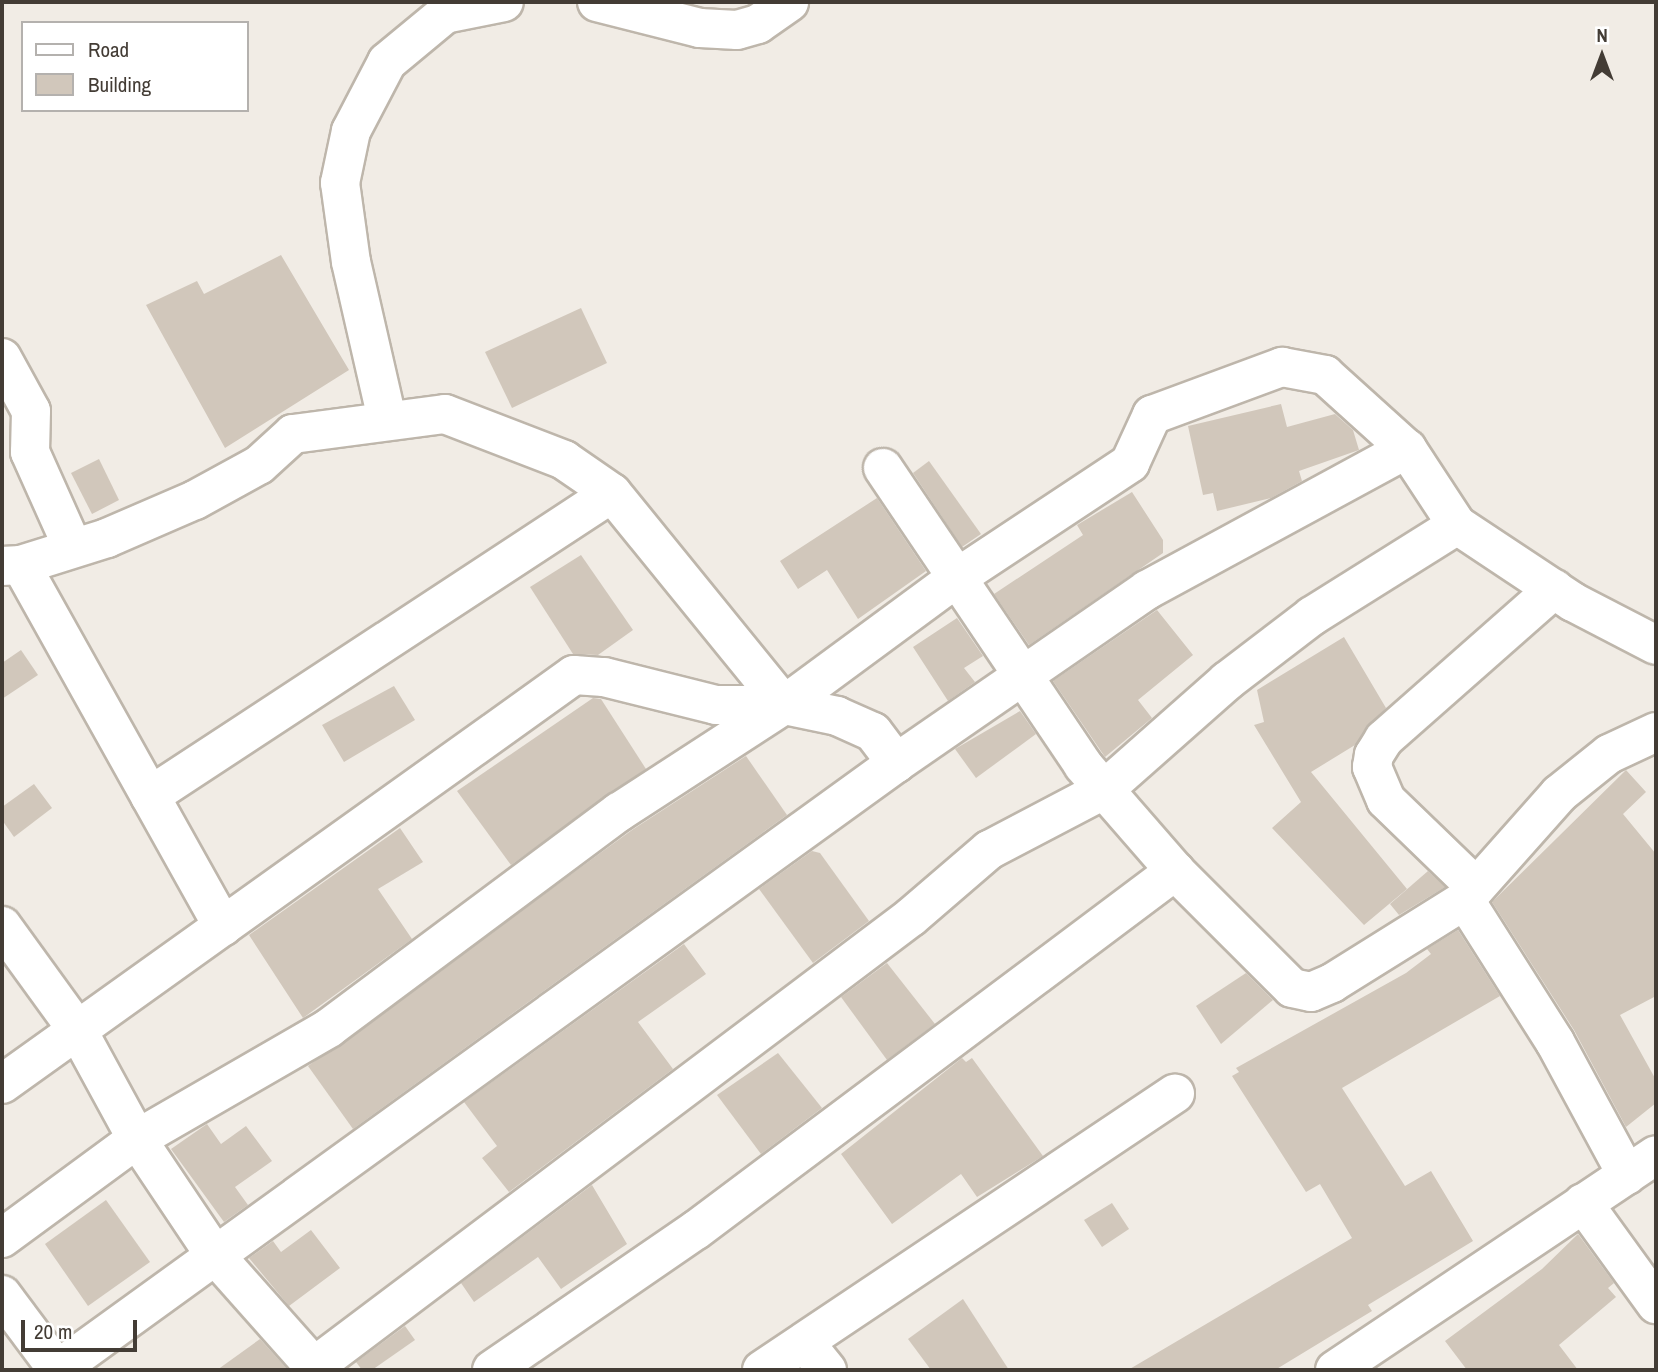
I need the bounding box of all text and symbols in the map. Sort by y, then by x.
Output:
legend [21,21,248,112]
north arrow [1567,21,1637,91]
text: N [1596,22,1608,48]
text: Road [88,35,129,64]
text: Building [88,70,151,99]
scale bar [24,1306,140,1350]
text: 20 m [34,1317,72,1346]

